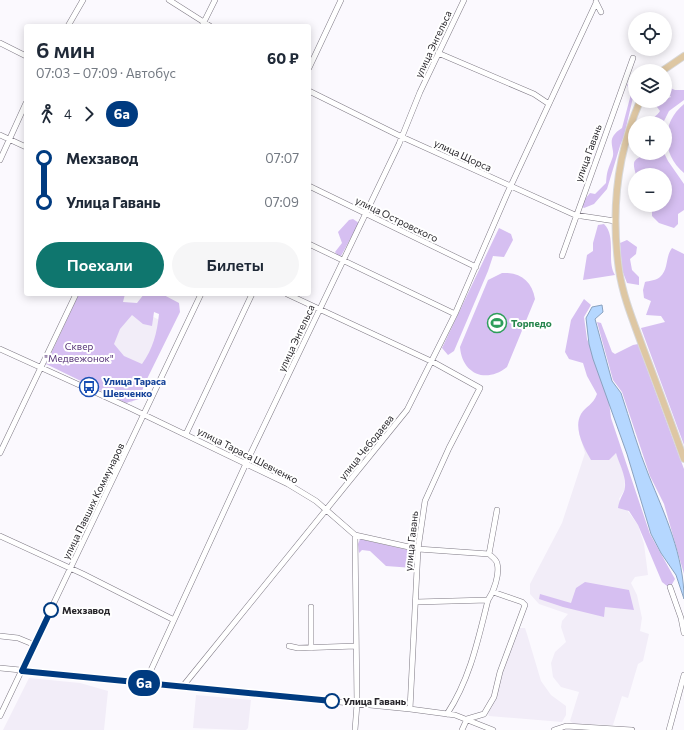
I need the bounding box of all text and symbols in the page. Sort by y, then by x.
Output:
street label: улица Энгельса [412,9,454,79]
map controls [628,12,672,212]
button: locate [628,12,672,56]
text: 6 мин [36,36,95,63]
text: 60 ₽ [267,49,299,67]
button: layers [628,64,672,108]
text: 07:03 – 07:09 · Автобус [36,65,176,81]
icon: walk [36,103,58,125]
icon: forward [78,103,100,125]
text: 6а [114,105,130,122]
text: 4 [64,106,72,122]
button: + [628,116,672,160]
street label: улица Гавань [572,122,604,184]
street label: улица Щорса [432,136,494,174]
text: Мехзавод [66,149,138,167]
text: 07:07 [265,150,299,166]
button: − [628,168,672,212]
text: Улица Гавань [66,193,161,211]
text: 07:09 [264,194,299,210]
street label: улица Островского [354,194,440,244]
button: Поехали [36,242,164,288]
button: Билеты [172,242,299,288]
street label: улица Энгельса [275,303,317,373]
sports icon: Торпедо [486,312,508,334]
place label: Торпедо [511,317,552,329]
park label: Сквер "Медвежонок" [44,340,114,364]
place label: Улица Тараса Шевченко [103,375,166,399]
bus stop icon: Улица Тараса Шевченко [78,376,100,398]
street label: улица Чебодаева [336,412,396,482]
street label: улица Тараса Шевченко [196,424,300,486]
street label: улица Павших Коммунаров [60,441,126,561]
street label: улица Гавань [402,510,420,572]
marker: Мехзавод [43,602,59,618]
place label: Мехзавод [62,604,111,616]
line badge: 6а [126,670,162,696]
text: 6а [136,674,152,691]
marker: Улица Гавань [324,693,340,709]
place label: Улица Гавань [343,695,407,707]

